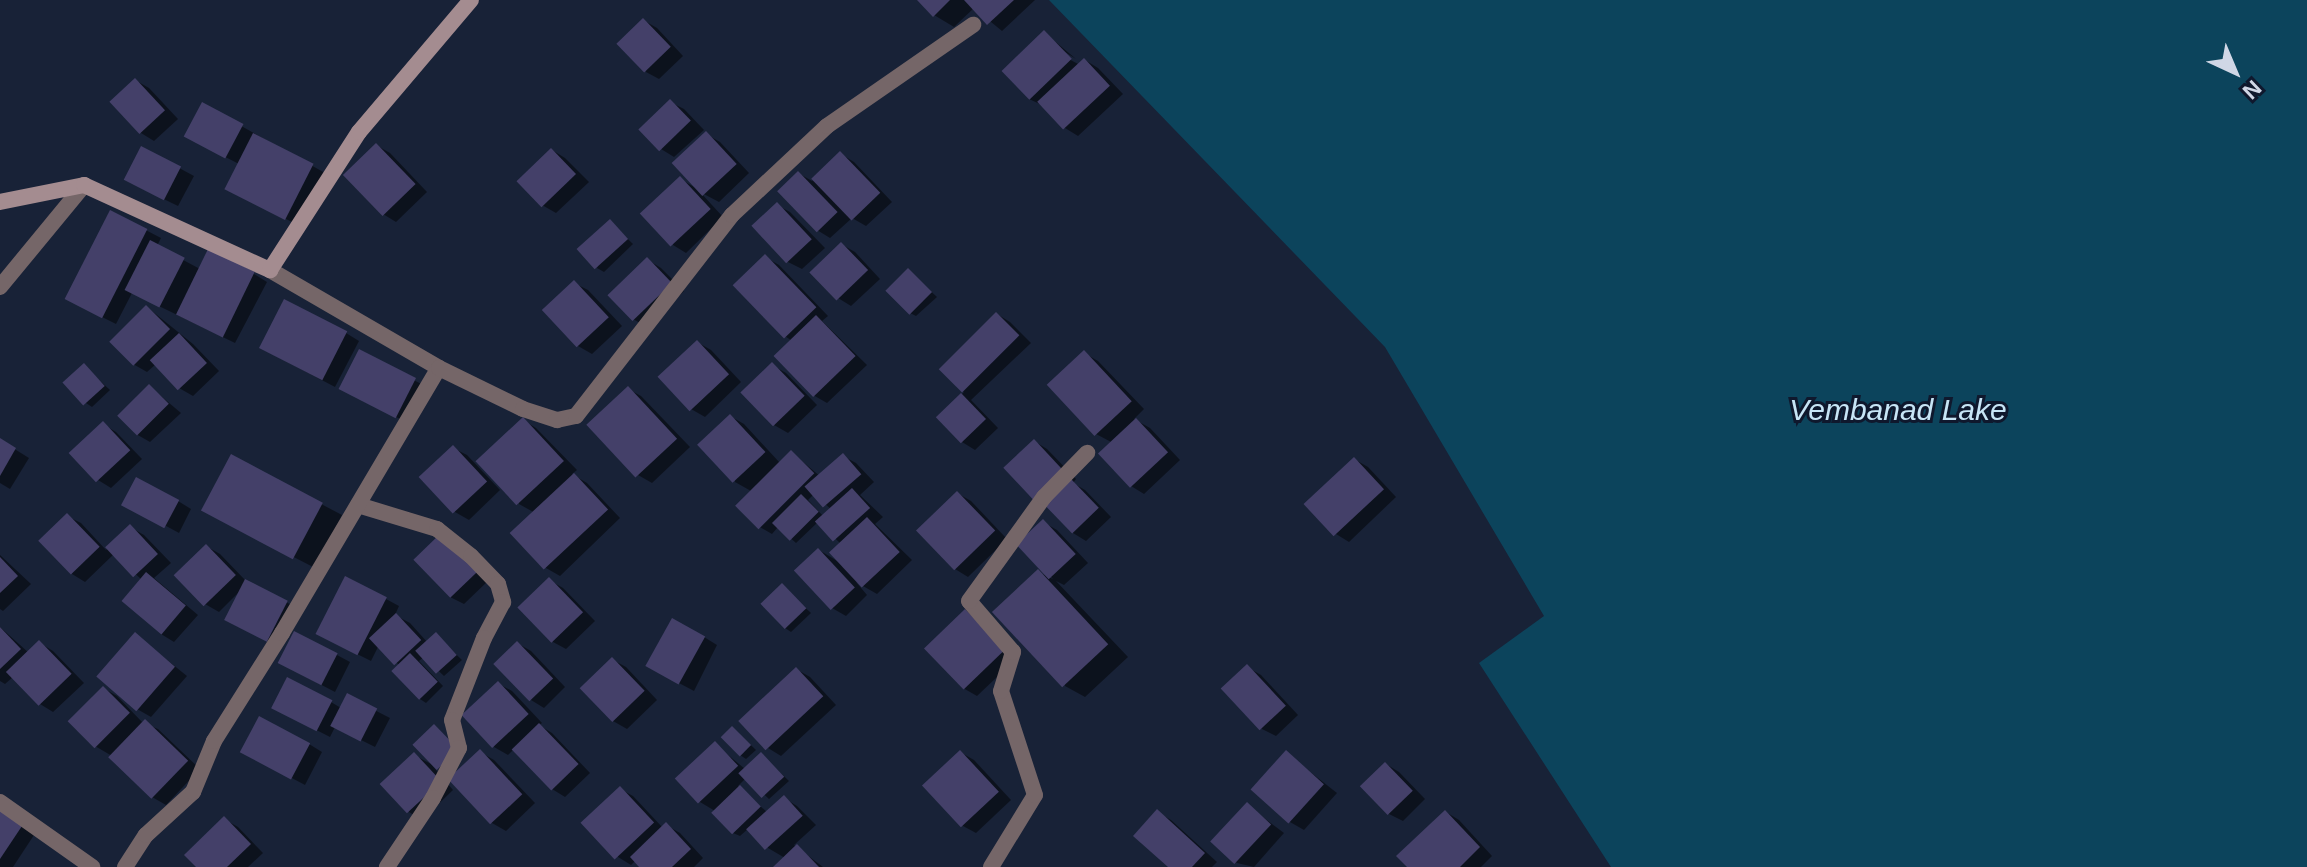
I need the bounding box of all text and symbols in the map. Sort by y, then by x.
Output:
north arrow [2195,32,2275,112]
text: N [2238,75,2266,104]
water label: Vembanad Lake [1789,392,2007,428]

